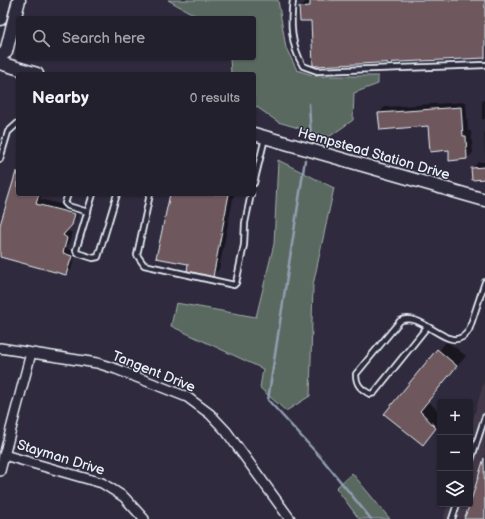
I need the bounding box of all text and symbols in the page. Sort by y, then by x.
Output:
search box [16,16,256,60]
icon: search [30,27,52,49]
text: Search here [62,29,145,48]
text: Nearby [32,88,89,108]
text: 0 results [190,90,240,106]
street label: Hempstead Station Drive [296,124,452,183]
street label: Tangent Drive [110,347,198,396]
map controls [437,399,473,507]
button: + [437,399,473,435]
button: − [437,435,473,471]
street label: Stayman Drive [15,436,107,479]
button: layers [437,471,473,507]

